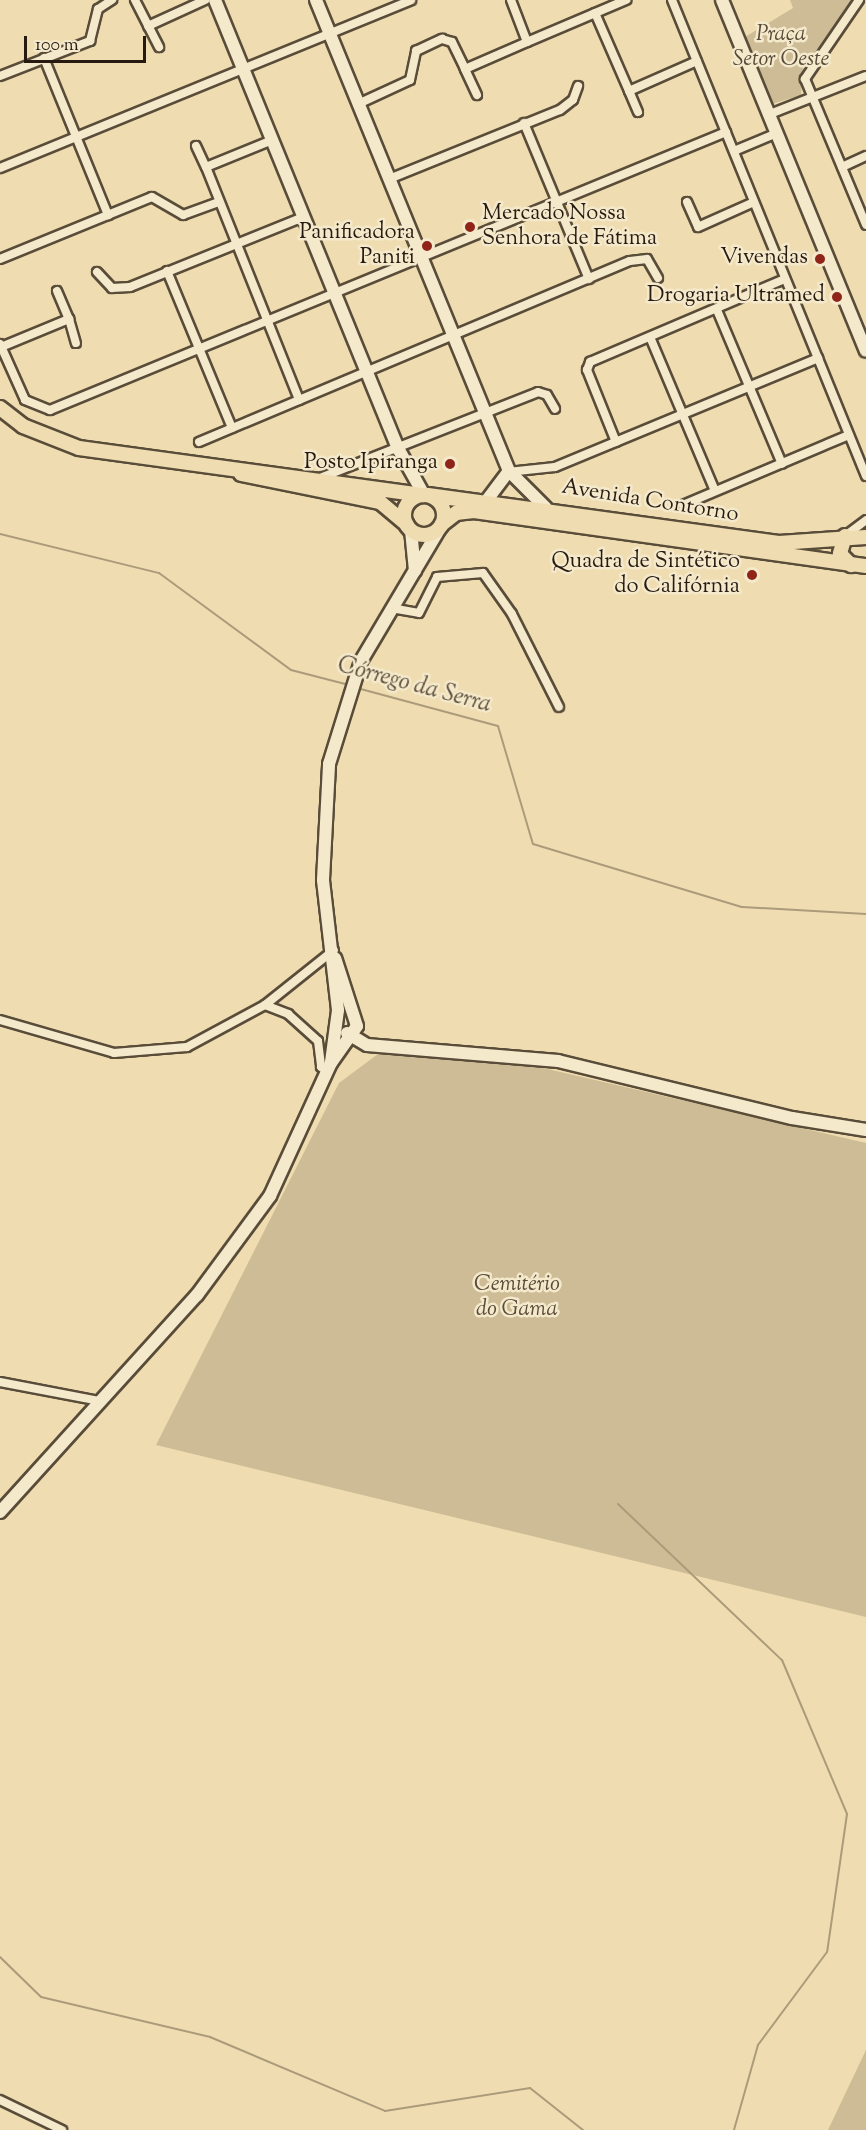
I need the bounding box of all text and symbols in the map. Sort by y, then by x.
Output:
park label: Praça Setor Oeste [733,22,829,74]
scale bar [27,24,148,62]
text: 100 m [35,33,79,59]
place label: Mercado Nossa Senhora de Fátima [482,201,657,252]
place label: Panificadora Paniti [299,220,415,272]
marker: Mercado Nossa Senhora de Fátima [463,220,477,234]
marker: Panificadora Paniti [420,239,434,253]
place label: Vivendas [720,246,808,272]
marker: Vivendas [813,252,827,266]
place label: Drogaria Ultramed [647,284,825,310]
marker: Drogaria Ultramed [830,290,844,304]
place label: Posto Ipiranga [304,451,438,477]
marker: Posto Ipiranga [443,457,457,471]
street label: Avenida Contorno [560,475,740,529]
place label: Quadra de Sintético do Califórnia [551,549,740,600]
marker: Quadra de Sintético do Califórnia [745,568,759,582]
water label: Córrego da Serra [334,652,494,720]
park label: Cemitério do Gama [474,1272,560,1324]

